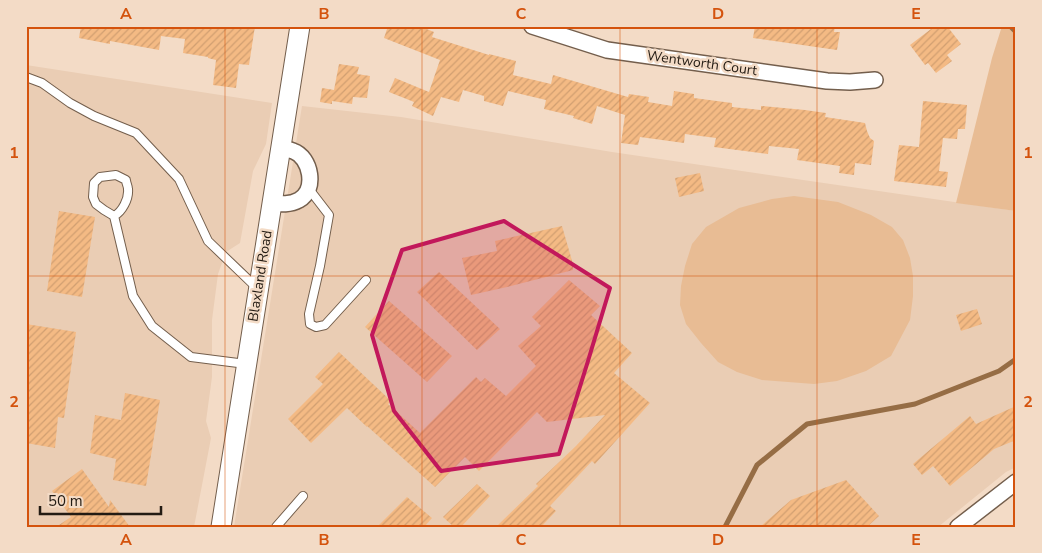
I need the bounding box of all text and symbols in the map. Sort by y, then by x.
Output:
text: A [120,3,132,25]
text: B [318,3,330,25]
text: C [516,3,527,25]
text: D [712,3,724,25]
text: E [911,3,921,25]
street label: Wentworth Court [646,46,758,80]
text: 1 [9,142,19,164]
text: 1 [1023,142,1033,164]
street label: Blaxland Road [243,229,277,323]
text: 2 [9,391,19,413]
text: 2 [1023,391,1033,413]
scale bar [40,483,161,515]
text: 50 m [48,491,83,511]
text: A [120,529,132,551]
text: B [318,529,330,551]
text: C [516,529,527,551]
text: D [712,529,724,551]
text: E [911,529,921,551]

